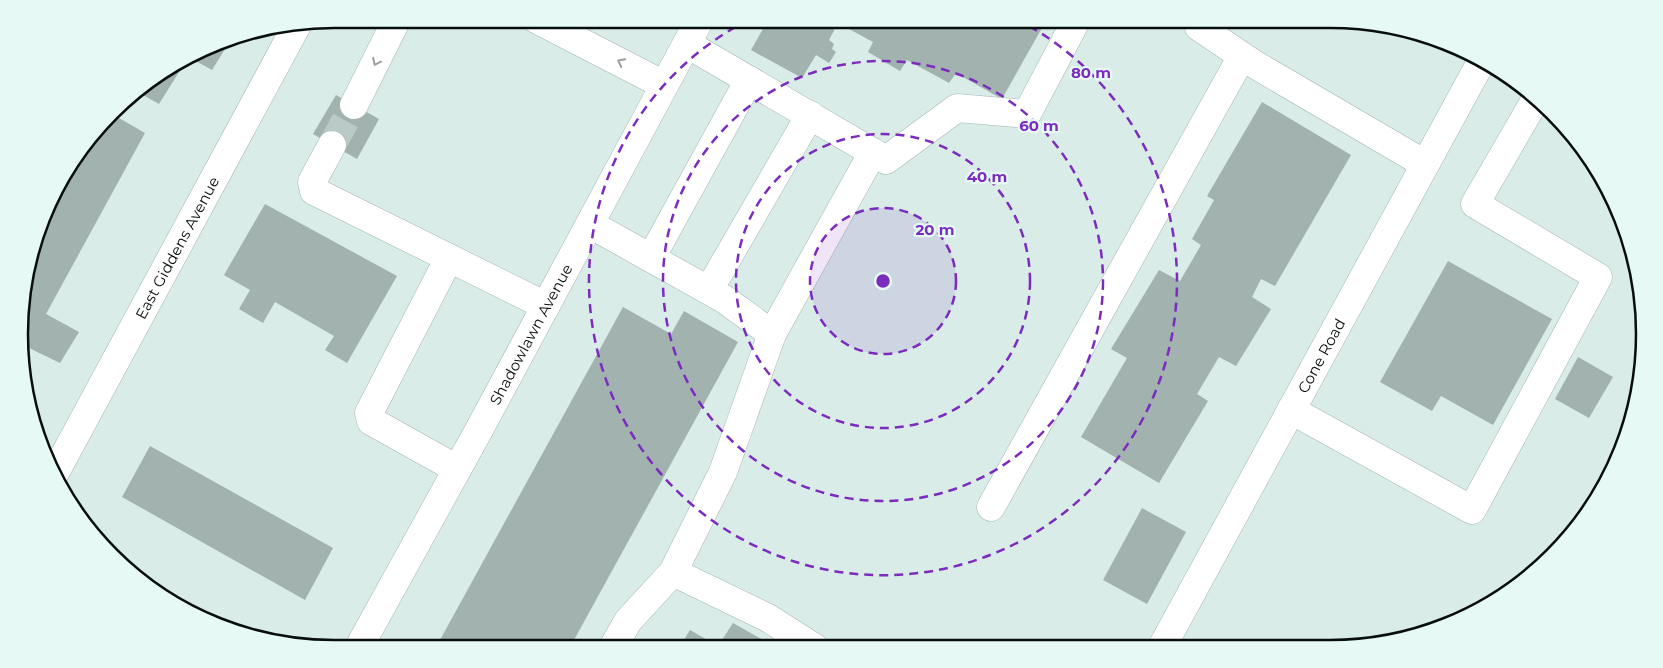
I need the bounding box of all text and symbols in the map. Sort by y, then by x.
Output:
one-way arrow [371,57,382,66]
one-way arrow [617,58,626,68]
text: 80 m [1071,63,1111,82]
text: 60 m [1019,116,1059,135]
text: 40 m [967,167,1007,186]
street label: East Giddens Avenue [131,173,223,322]
text: 20 m [915,220,955,239]
street label: Shadowlawn Avenue [485,260,576,408]
centre of rings [874,272,892,290]
street label: Cone Road [1293,315,1349,396]

